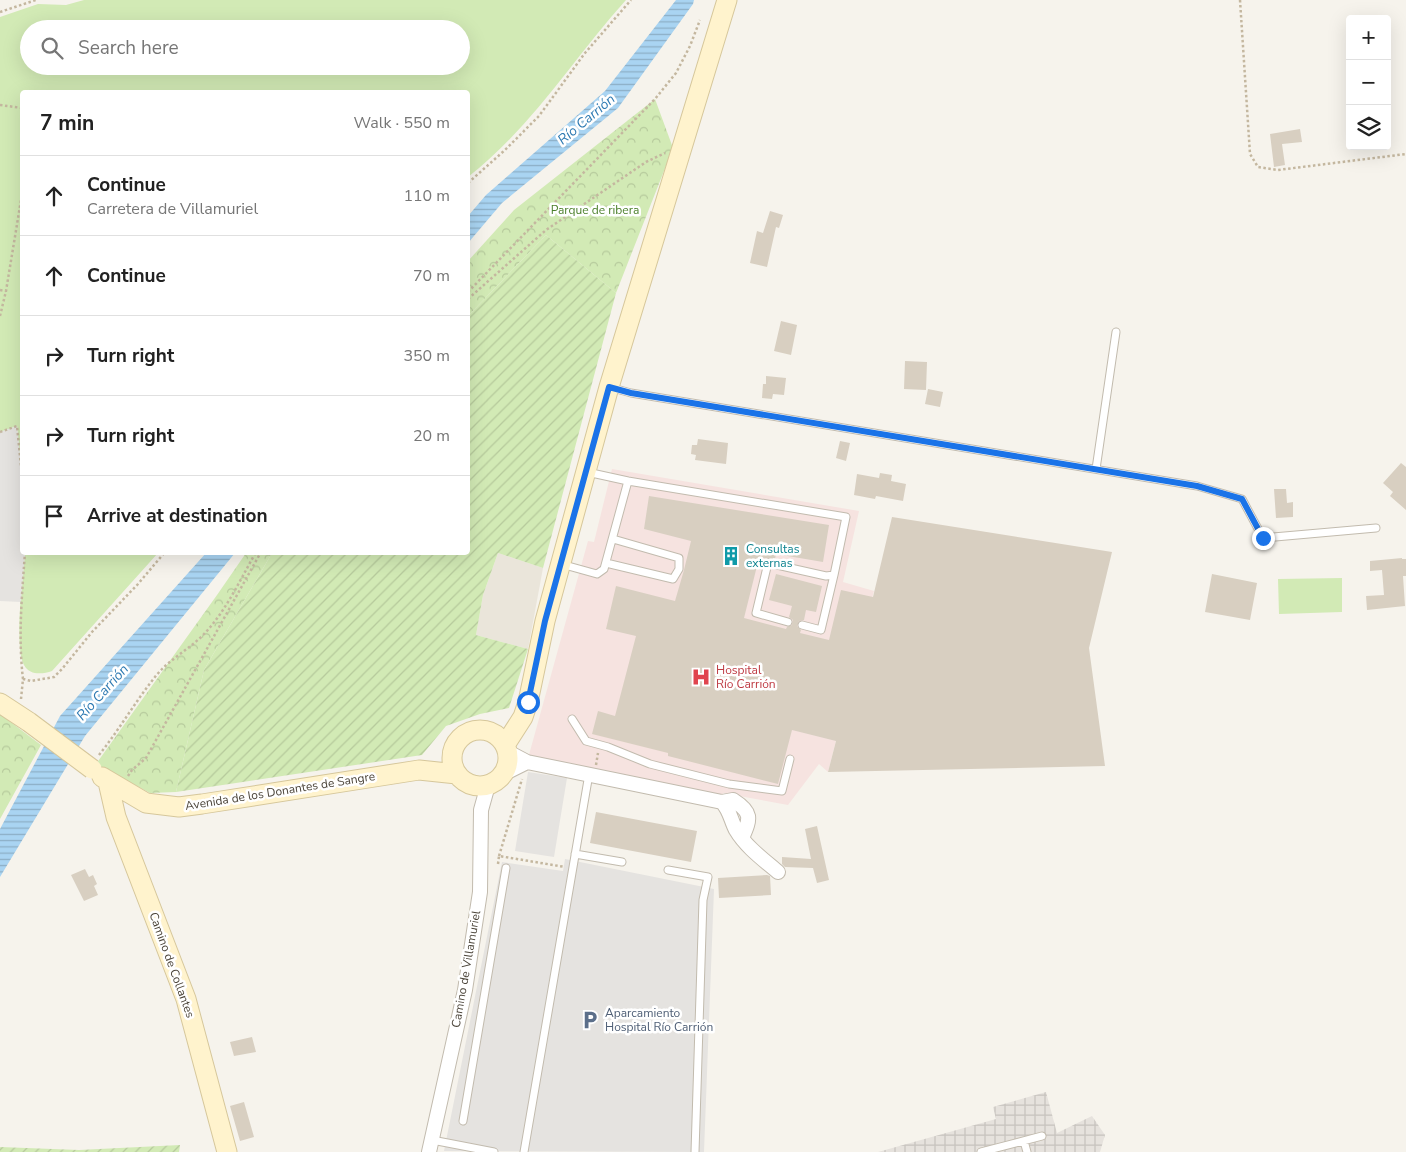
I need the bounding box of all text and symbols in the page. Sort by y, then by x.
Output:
map controls [1346,15,1391,150]
button: + [1346,15,1391,60]
search box [20,20,470,75]
icon: search [38,34,66,62]
text: Search here [78,35,179,61]
button: − [1346,60,1391,105]
water label: Río Carrión [554,90,619,149]
button: layers [1346,105,1391,150]
text: 7 min [40,109,94,137]
text: Walk · 550 m [354,112,450,134]
text: Continue [87,172,166,198]
icon: ahead [40,182,68,210]
text: 110 m [403,185,450,207]
text: Carretera de Villamuriel [87,198,258,220]
park label: Parque de ribera [551,202,639,218]
icon: ahead [40,262,68,290]
text: Continue [87,263,166,289]
text: 70 m [413,265,450,287]
icon: right [40,342,68,370]
text: Turn right [87,343,174,369]
text: 350 m [403,345,450,367]
icon: right [40,422,68,450]
text: Turn right [87,423,174,449]
text: 20 m [413,425,450,447]
icon: arrive [40,502,68,530]
text: Arrive at destination [87,503,268,529]
route end [1252,527,1275,550]
place label: Consultas externas [746,541,800,571]
building icon: Consultas externas [720,545,742,567]
water label: Río Carrión [72,660,133,725]
place label: Hospital Río Carrión [716,662,776,692]
hospital icon: Hospital Río Carrión [690,666,712,688]
route start [517,691,540,714]
street label: Avenida de los Donantes de Sangre [184,768,376,814]
street label: Camino de Villamuriel [448,909,484,1029]
street label: Camino de Collantes [145,910,199,1020]
place label: Aparcamiento Hospital Río Carrión [605,1005,713,1035]
parking icon: Aparcamiento Hospital Río Carrión [579,1009,601,1031]

